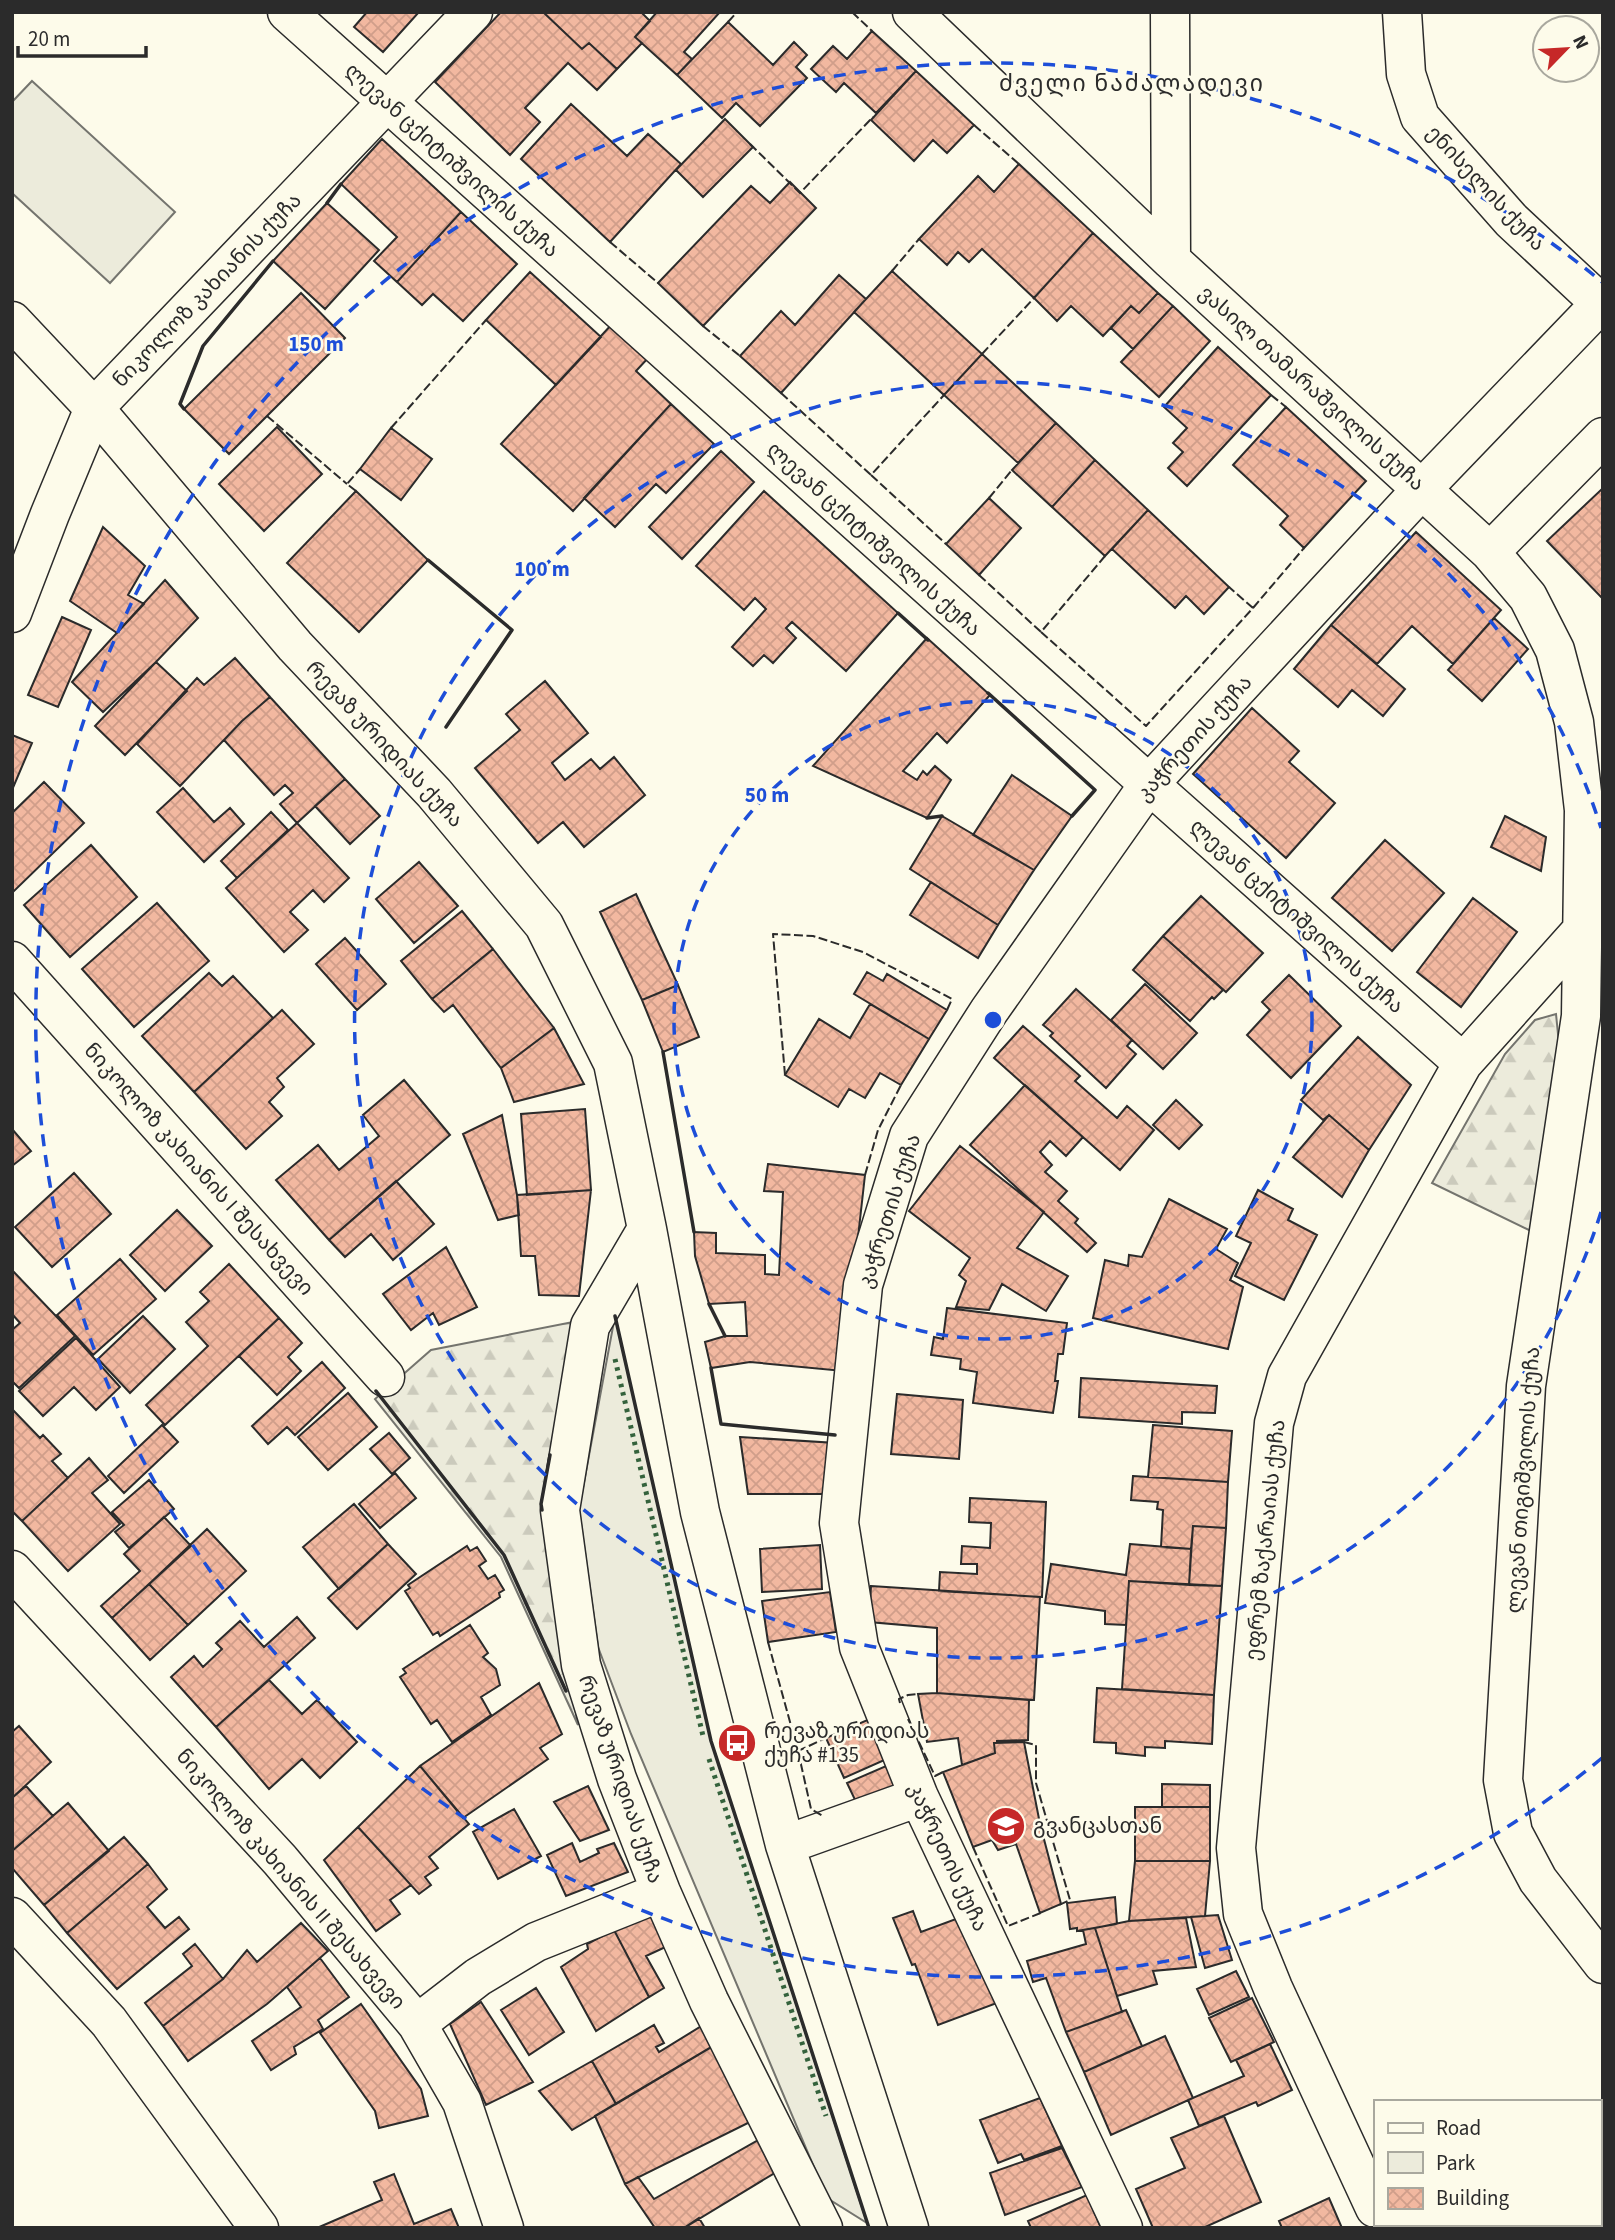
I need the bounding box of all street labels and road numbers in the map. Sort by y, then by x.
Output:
street label: ლევან ცქიტიშვილის ქუჩა [338,56,566,264]
street label: ენისელის ქუჩა [1420,118,1552,258]
street label: ნიკოლოზ კახიანის ქუჩა [106,186,308,394]
street label: ვასილ თამარაშვილის ქუჩა [1192,278,1432,498]
street label: ლევან ცქიტიშვილის ქუჩა [760,435,988,643]
street label: რევაზ ურიდიას ქუჩა [299,654,471,834]
street label: კაჭრეთის ქუჩა [1129,668,1259,808]
street label: ლევან ცქიტიშვილის ქუჩა [1183,812,1411,1020]
street label: ნიკოლოზ კახიანის I შესახვევი [77,1036,321,1302]
street label: კაჭრეთის ქუჩა [850,1130,928,1292]
street label: ლევან თიგიშვილის ქუჩა [1499,1346,1547,1614]
street label: ეფრემ ზაქარაიას ქუჩა [1237,1418,1293,1662]
street label: რევაზ ურიდიას ქუჩა [571,1671,671,1887]
street label: ნიკოლოზ კახიანის II შესახვევი [169,1742,413,2016]
street label: კაჭრეთის ქუჩა [900,1778,996,1936]

